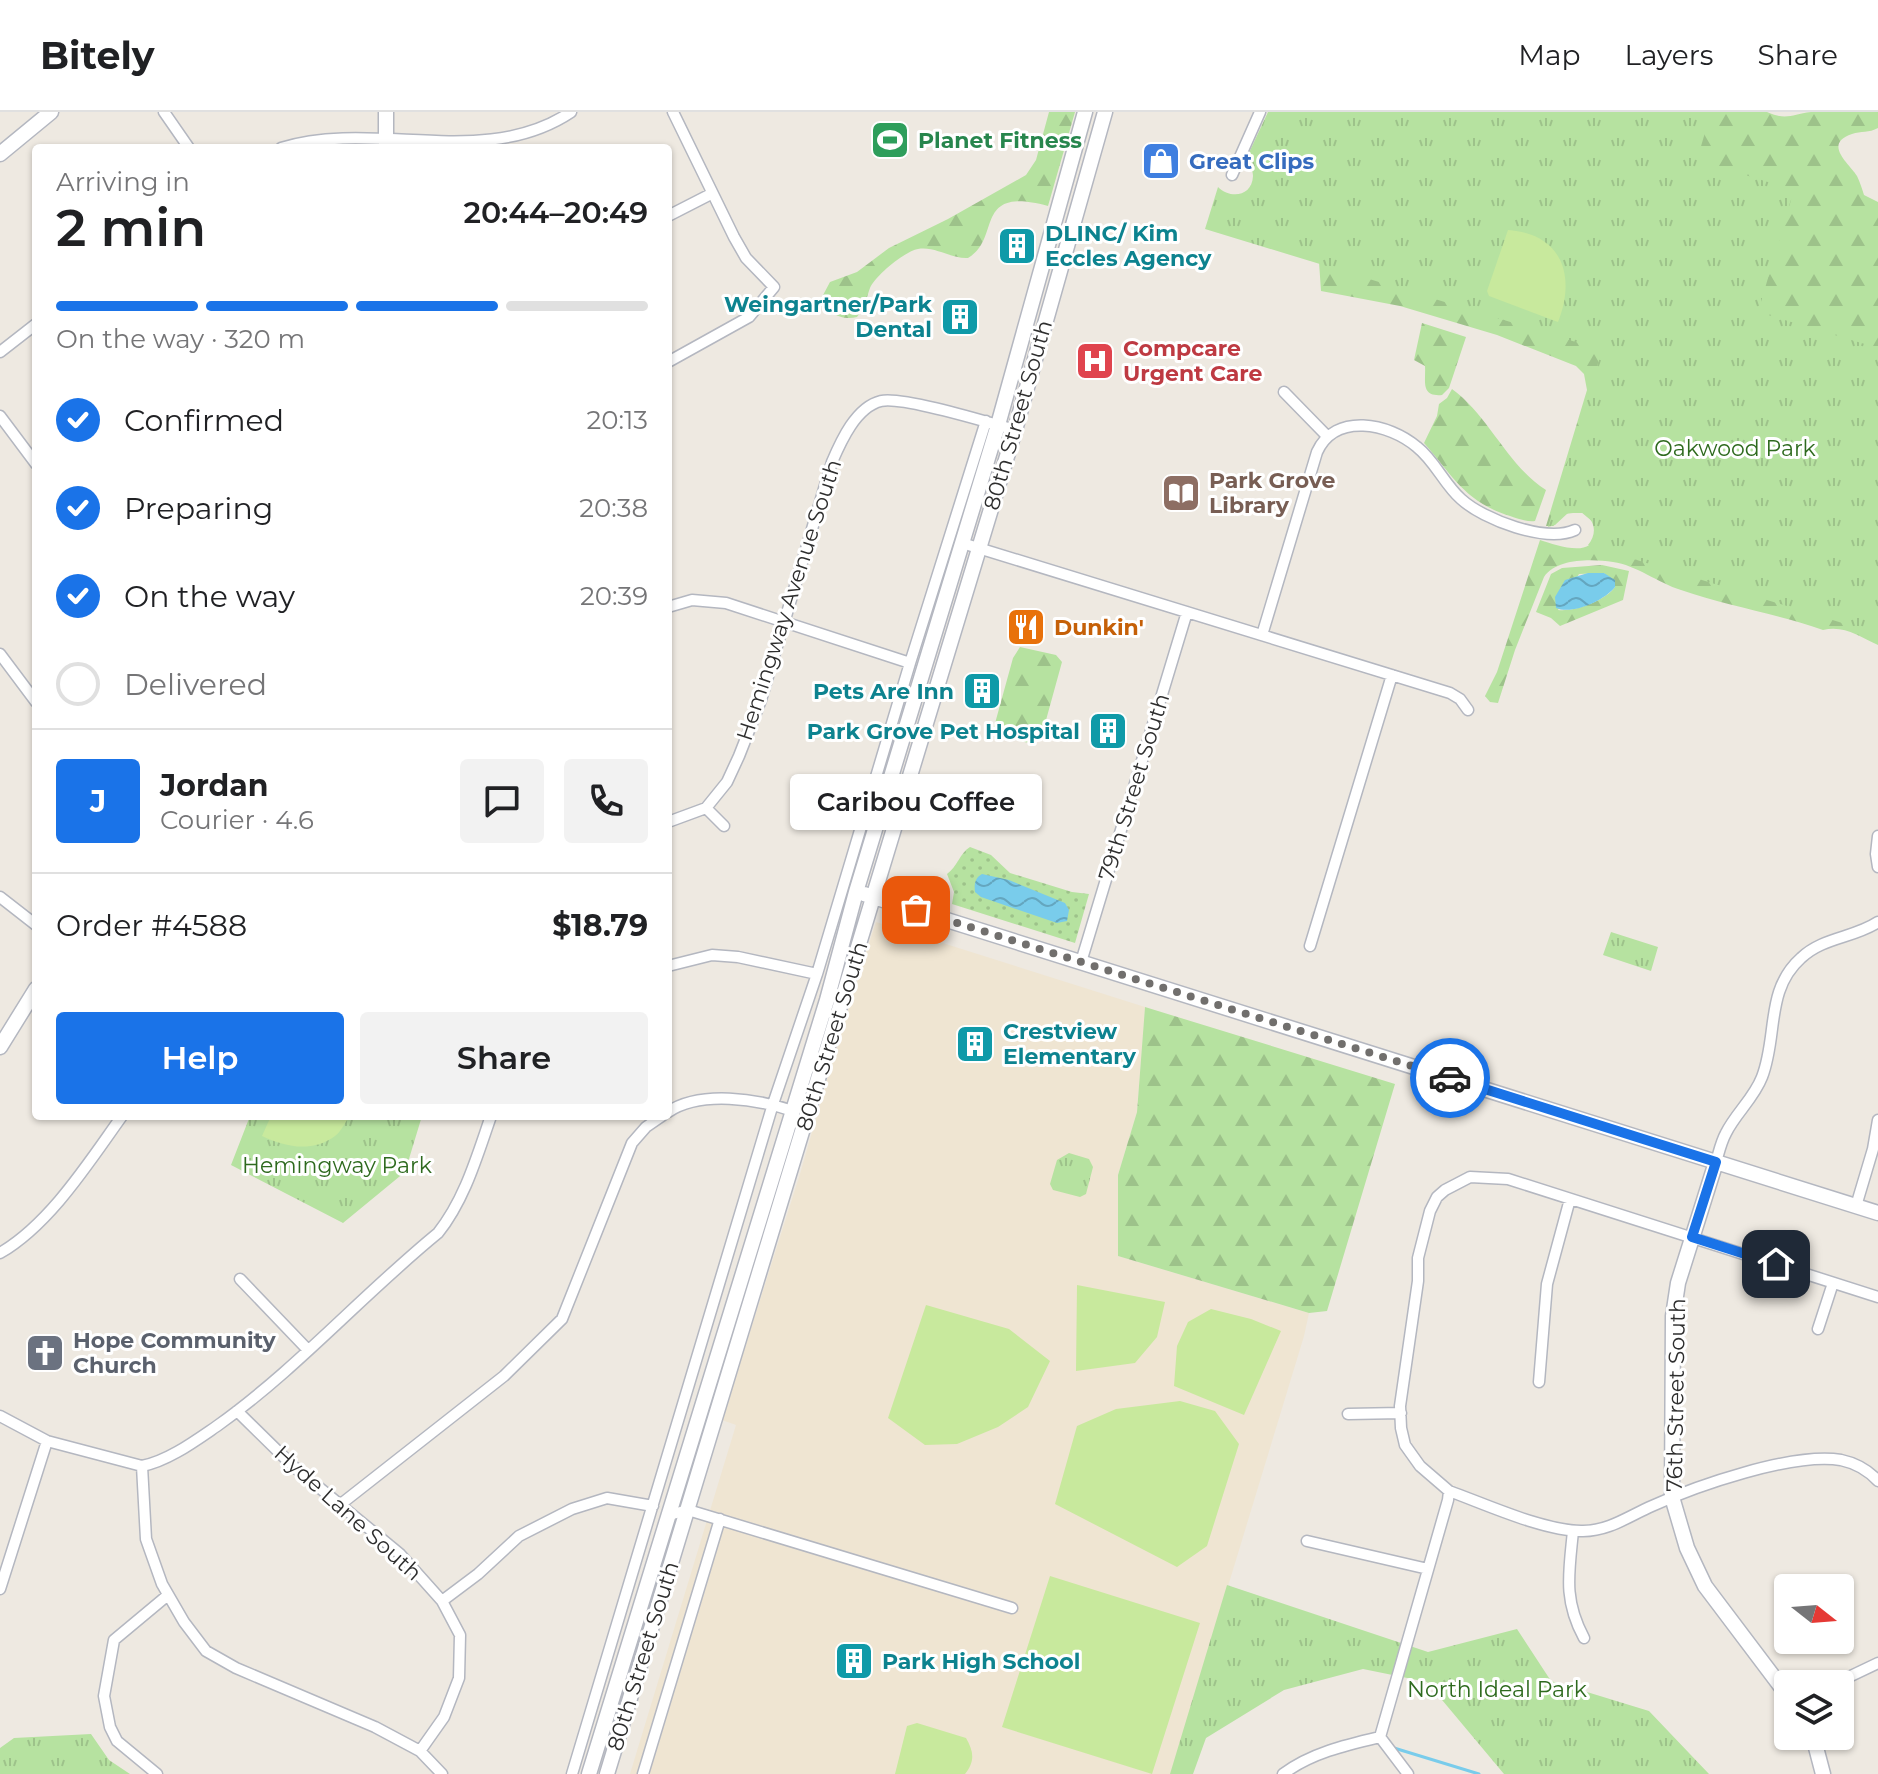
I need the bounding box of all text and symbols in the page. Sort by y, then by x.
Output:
text: Bitely [40,32,155,79]
text: Map [1518,38,1581,72]
text: Layers [1625,38,1714,72]
text: Share [1758,38,1838,72]
sports icon: Planet Fitness [869,119,911,161]
place label: Planet Fitness [918,127,1082,154]
shop icon: Great Clips [1140,140,1182,182]
place label: Great Clips [1189,148,1315,175]
text: Arriving in [56,166,190,198]
text: 20:44–20:49 [463,194,648,231]
text: 2 min [56,196,206,259]
place label: DLINC/ Kim Eccles Agency [1045,220,1212,272]
building icon: DLINC/ Kim Eccles Agency [996,225,1038,267]
place label: Weingartner/Park Dental [724,291,933,343]
building icon: Weingartner/Park Dental [939,296,981,338]
street label: 80th Street South [978,317,1058,513]
text: On the way · 320 m [56,323,305,355]
place label: Compcare Urgent Care [1123,335,1263,387]
hospital icon: Compcare Urgent Care [1074,340,1116,382]
icon: check [56,398,100,442]
text: Confirmed [124,402,284,439]
text: 20:13 [587,404,648,436]
park label: Oakwood Park [1654,435,1817,462]
street label: Hemingway Avenue South [731,456,847,744]
place label: Park Grove Library [1209,467,1336,519]
library icon: Park Grove Library [1160,472,1202,514]
icon: check [56,486,100,530]
text: Preparing [124,490,273,527]
text: 20:38 [579,492,648,524]
icon: check [56,574,100,618]
text: On the way [124,578,295,615]
text: 20:39 [580,580,648,612]
restaurant icon: Dunkin' [1005,606,1047,648]
place label: Dunkin' [1054,614,1144,641]
text: Delivered [124,666,267,703]
building icon: Pets Are Inn [961,670,1003,712]
place label: Pets Are Inn [813,678,954,705]
street label: 79th Street South [1093,690,1175,884]
building icon: Park Grove Pet Hospital [1087,710,1129,752]
place label: Park Grove Pet Hospital [807,718,1080,745]
button: chat [460,759,544,843]
button: phone [564,759,648,843]
text: Jordan [160,767,269,804]
callout: Caribou Coffee [790,774,1042,830]
text: J [90,783,106,820]
text: Caribou Coffee [817,786,1015,818]
text: Courier · 4.6 [160,804,314,836]
pin [882,876,950,944]
icon: bag [894,888,938,932]
text: Order #4588 [56,907,247,944]
text: $18.79 [552,907,648,944]
street label: 80th Street South [790,938,874,1134]
button: Help [56,1012,344,1104]
button: Share [360,1012,648,1104]
place label: Crestview Elementary [1003,1018,1137,1070]
building icon: Crestview Elementary [954,1023,996,1065]
courier [1410,1038,1490,1118]
icon: car [1428,1056,1472,1100]
park label: Hemingway Park [242,1152,433,1179]
pin [1742,1230,1810,1298]
icon: home [1754,1242,1798,1286]
street label: 76th Street South [1661,1298,1691,1492]
place label: Hope Community Church [73,1327,277,1379]
church icon: Hope Community Church [24,1332,66,1374]
street label: Hyde Lane South [269,1440,427,1586]
street label: 80th Street South [601,1558,685,1754]
north arrow [1774,1574,1854,1654]
map controls [1774,1574,1854,1750]
building icon: Park High School [833,1640,875,1682]
place label: Park High School [882,1648,1080,1675]
button: layers [1774,1670,1854,1750]
park label: North Ideal Park [1407,1676,1588,1703]

